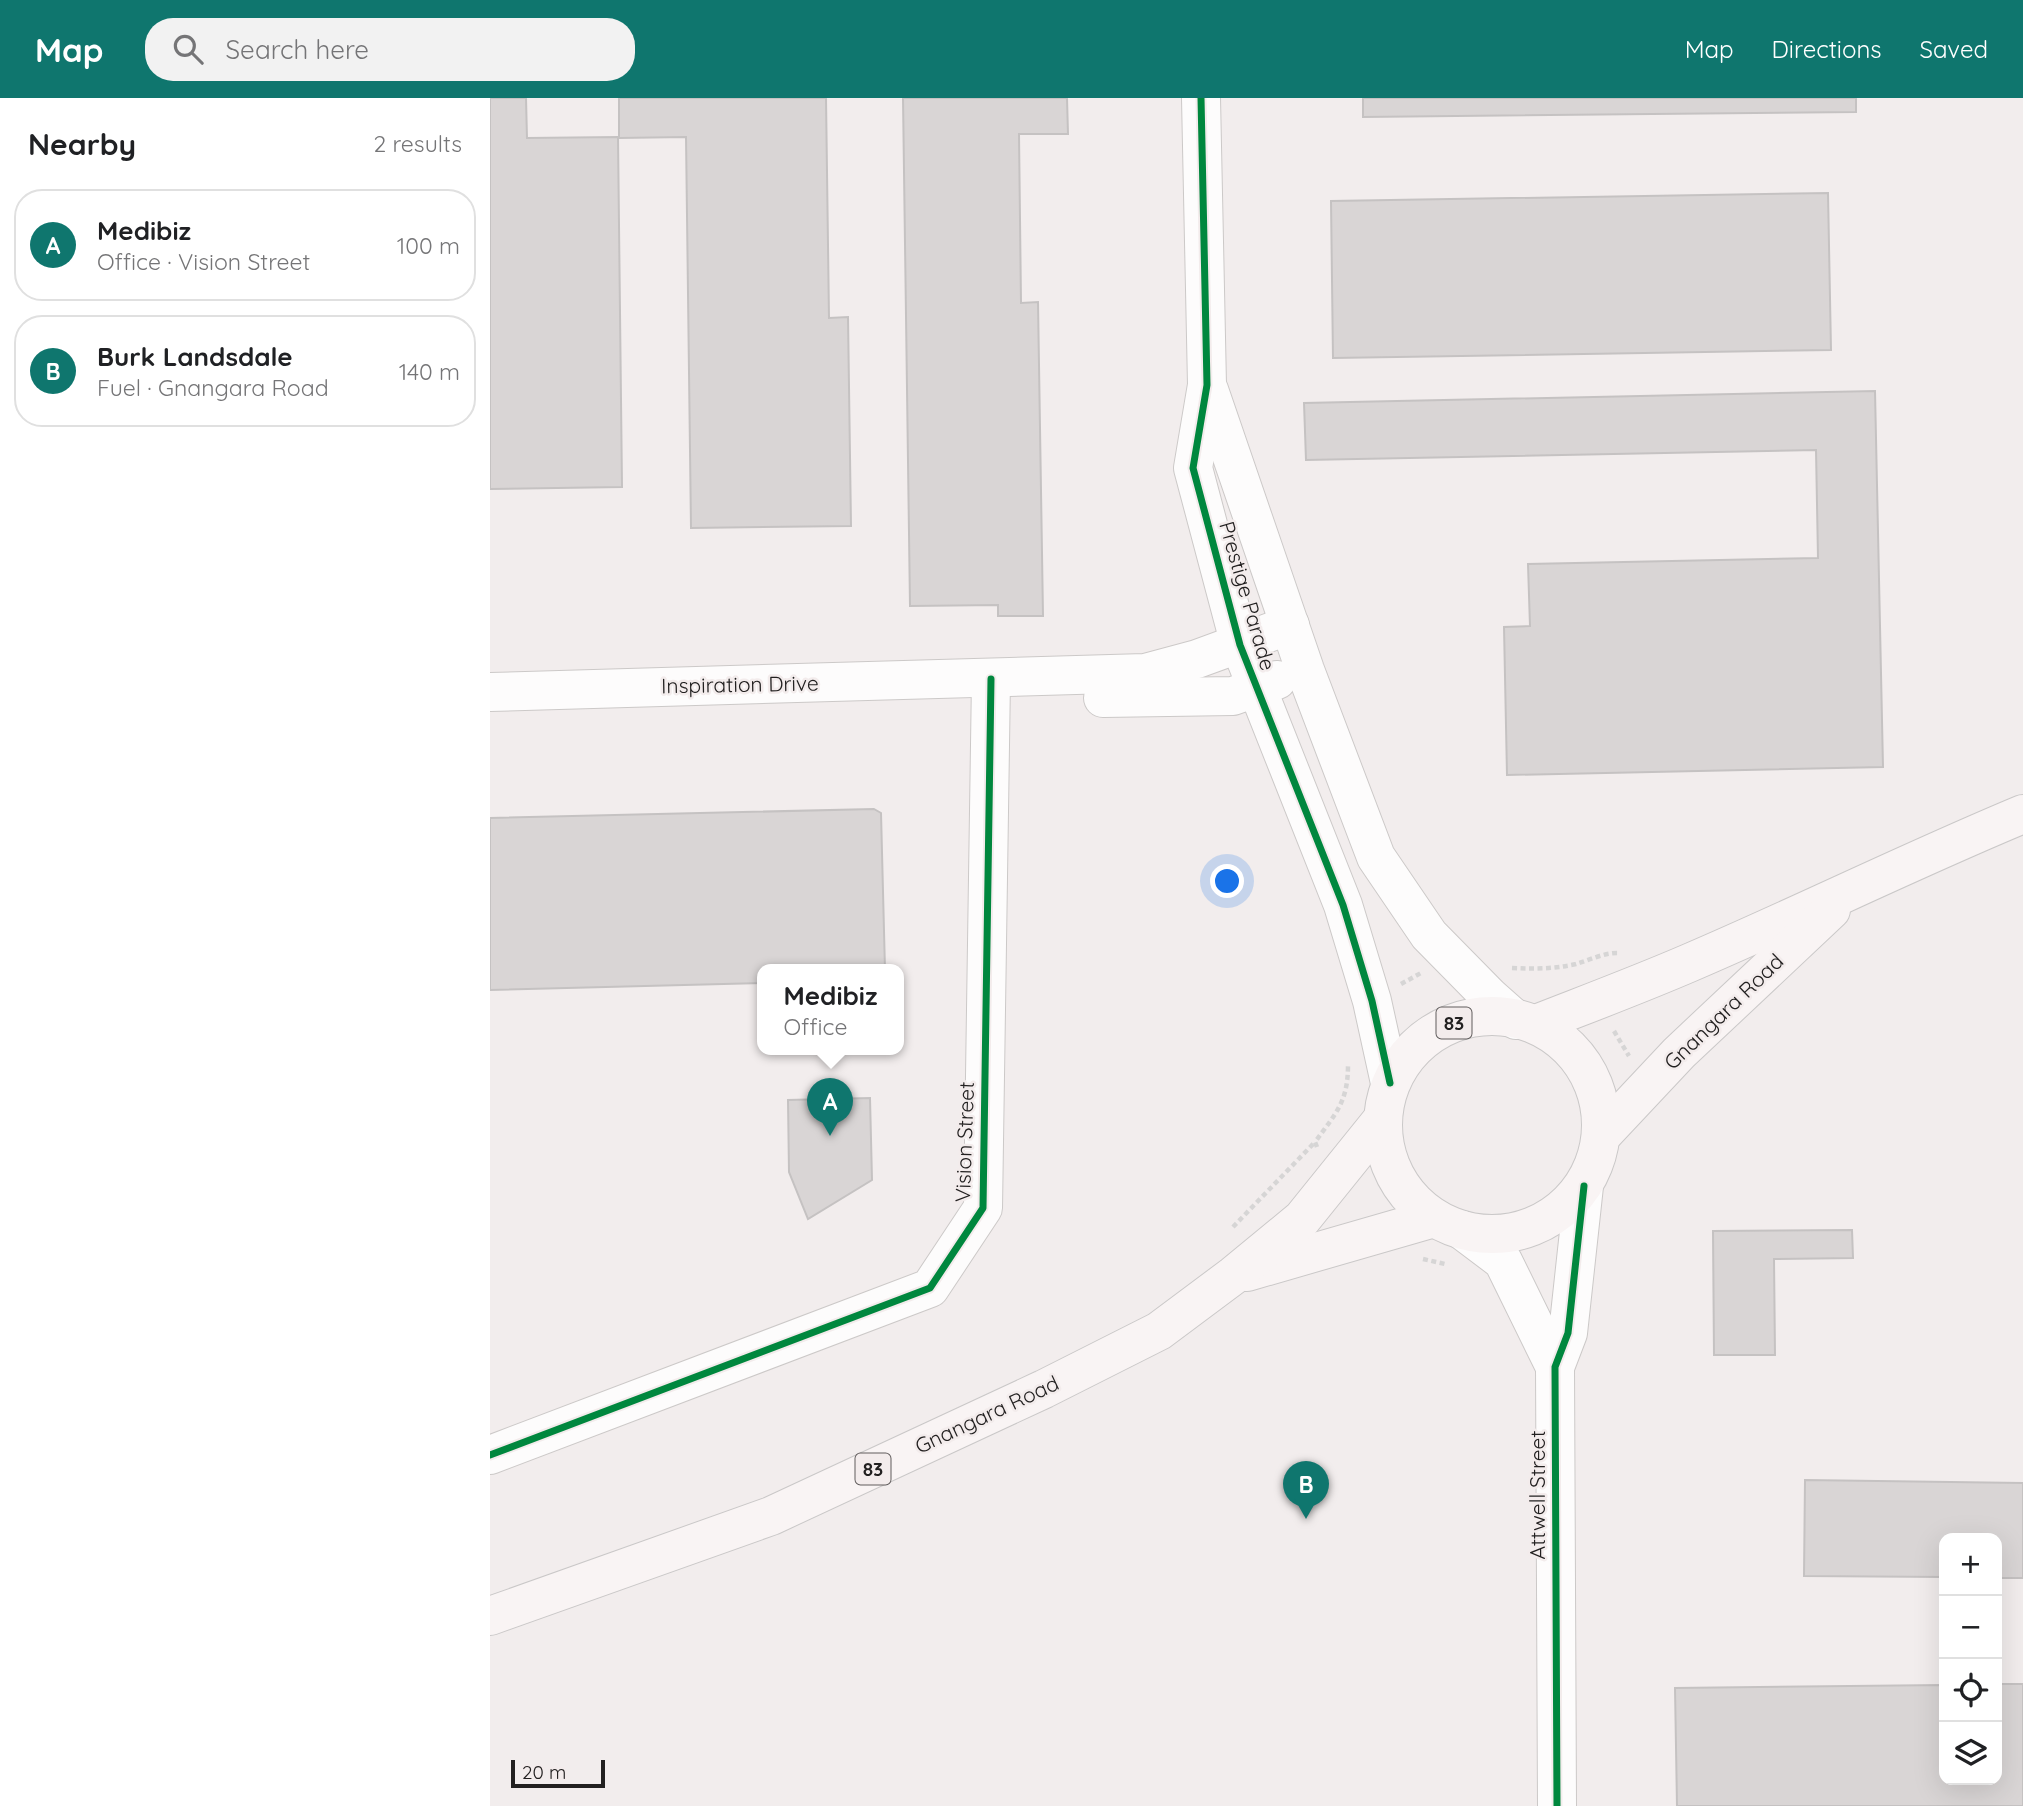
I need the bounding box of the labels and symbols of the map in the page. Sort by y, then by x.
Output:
street label: Prestige Parade [1214,518,1282,673]
street label: Inspiration Drive [661,670,819,698]
your location [1210,864,1244,898]
street label: Gnangara Road [1658,948,1788,1075]
road number: 83 [1436,1007,1472,1038]
pin: A [807,1078,853,1136]
street label: Vision Street [949,1081,979,1203]
street label: Gnangara Road [911,1369,1063,1459]
street label: Attwell Street [1524,1430,1550,1560]
road number: 83 [856,1454,890,1484]
pin: B [1283,1461,1329,1519]
scale bar [511,1757,606,1789]

